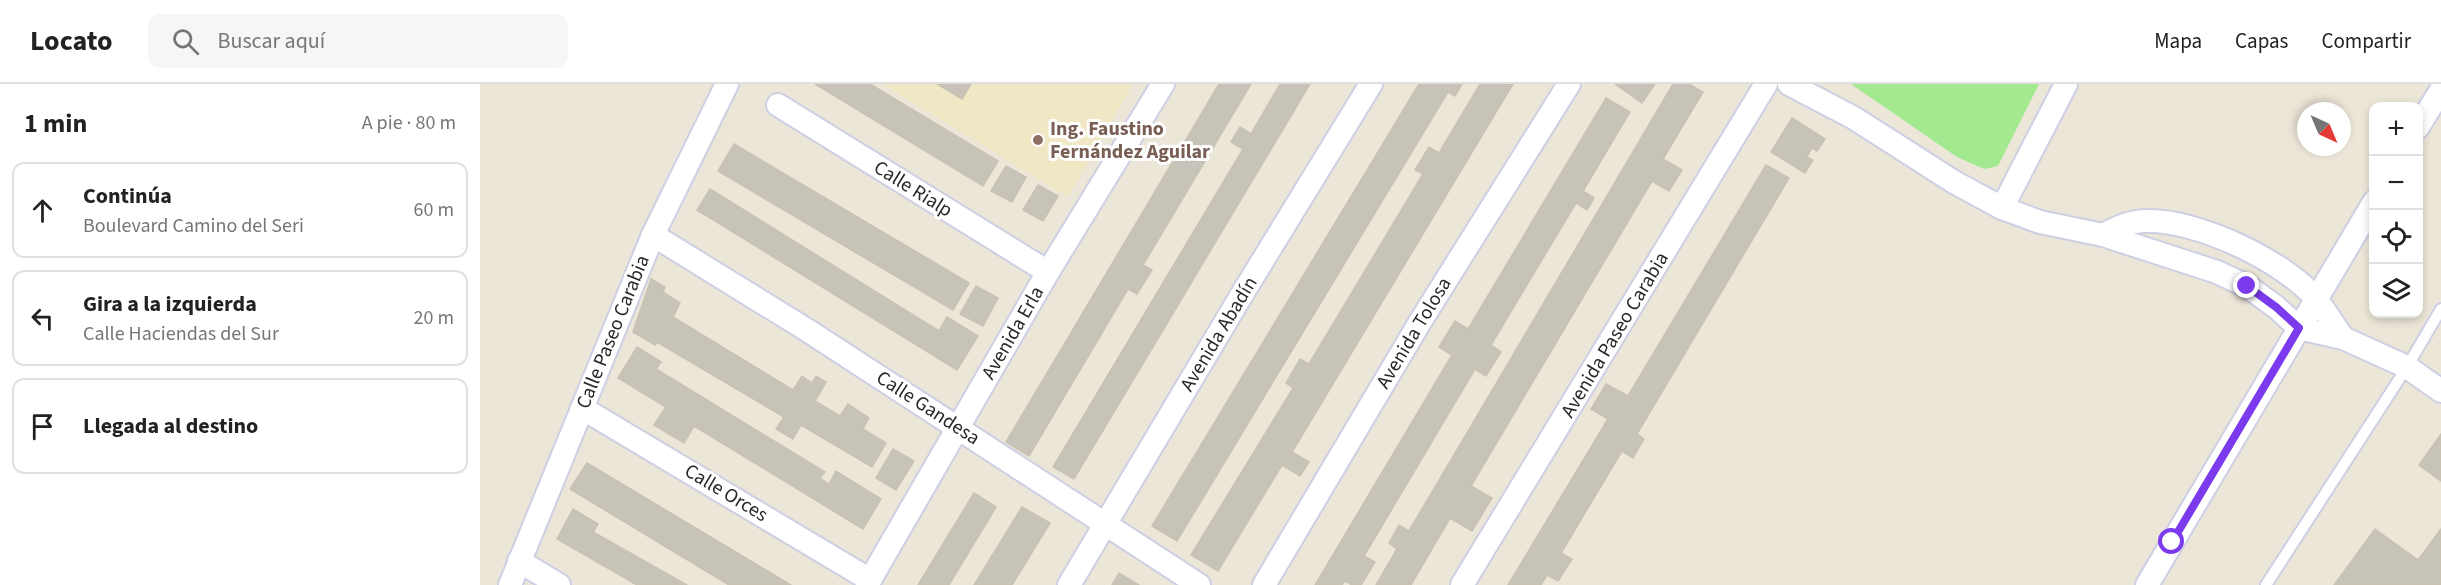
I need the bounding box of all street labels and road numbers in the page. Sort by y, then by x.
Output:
street label: Calle Rialp [868,154,958,224]
street label: Avenida Paseo Carabia [1554,247,1676,423]
street label: Calle Paseo Carabia [569,251,657,413]
street label: Avenida Abadín [1174,271,1264,397]
street label: Avenida Tolosa [1370,272,1458,394]
street label: Avenida Erla [975,281,1051,385]
street label: Calle Gandesa [871,364,985,452]
street label: Calle Orces [679,457,773,529]

